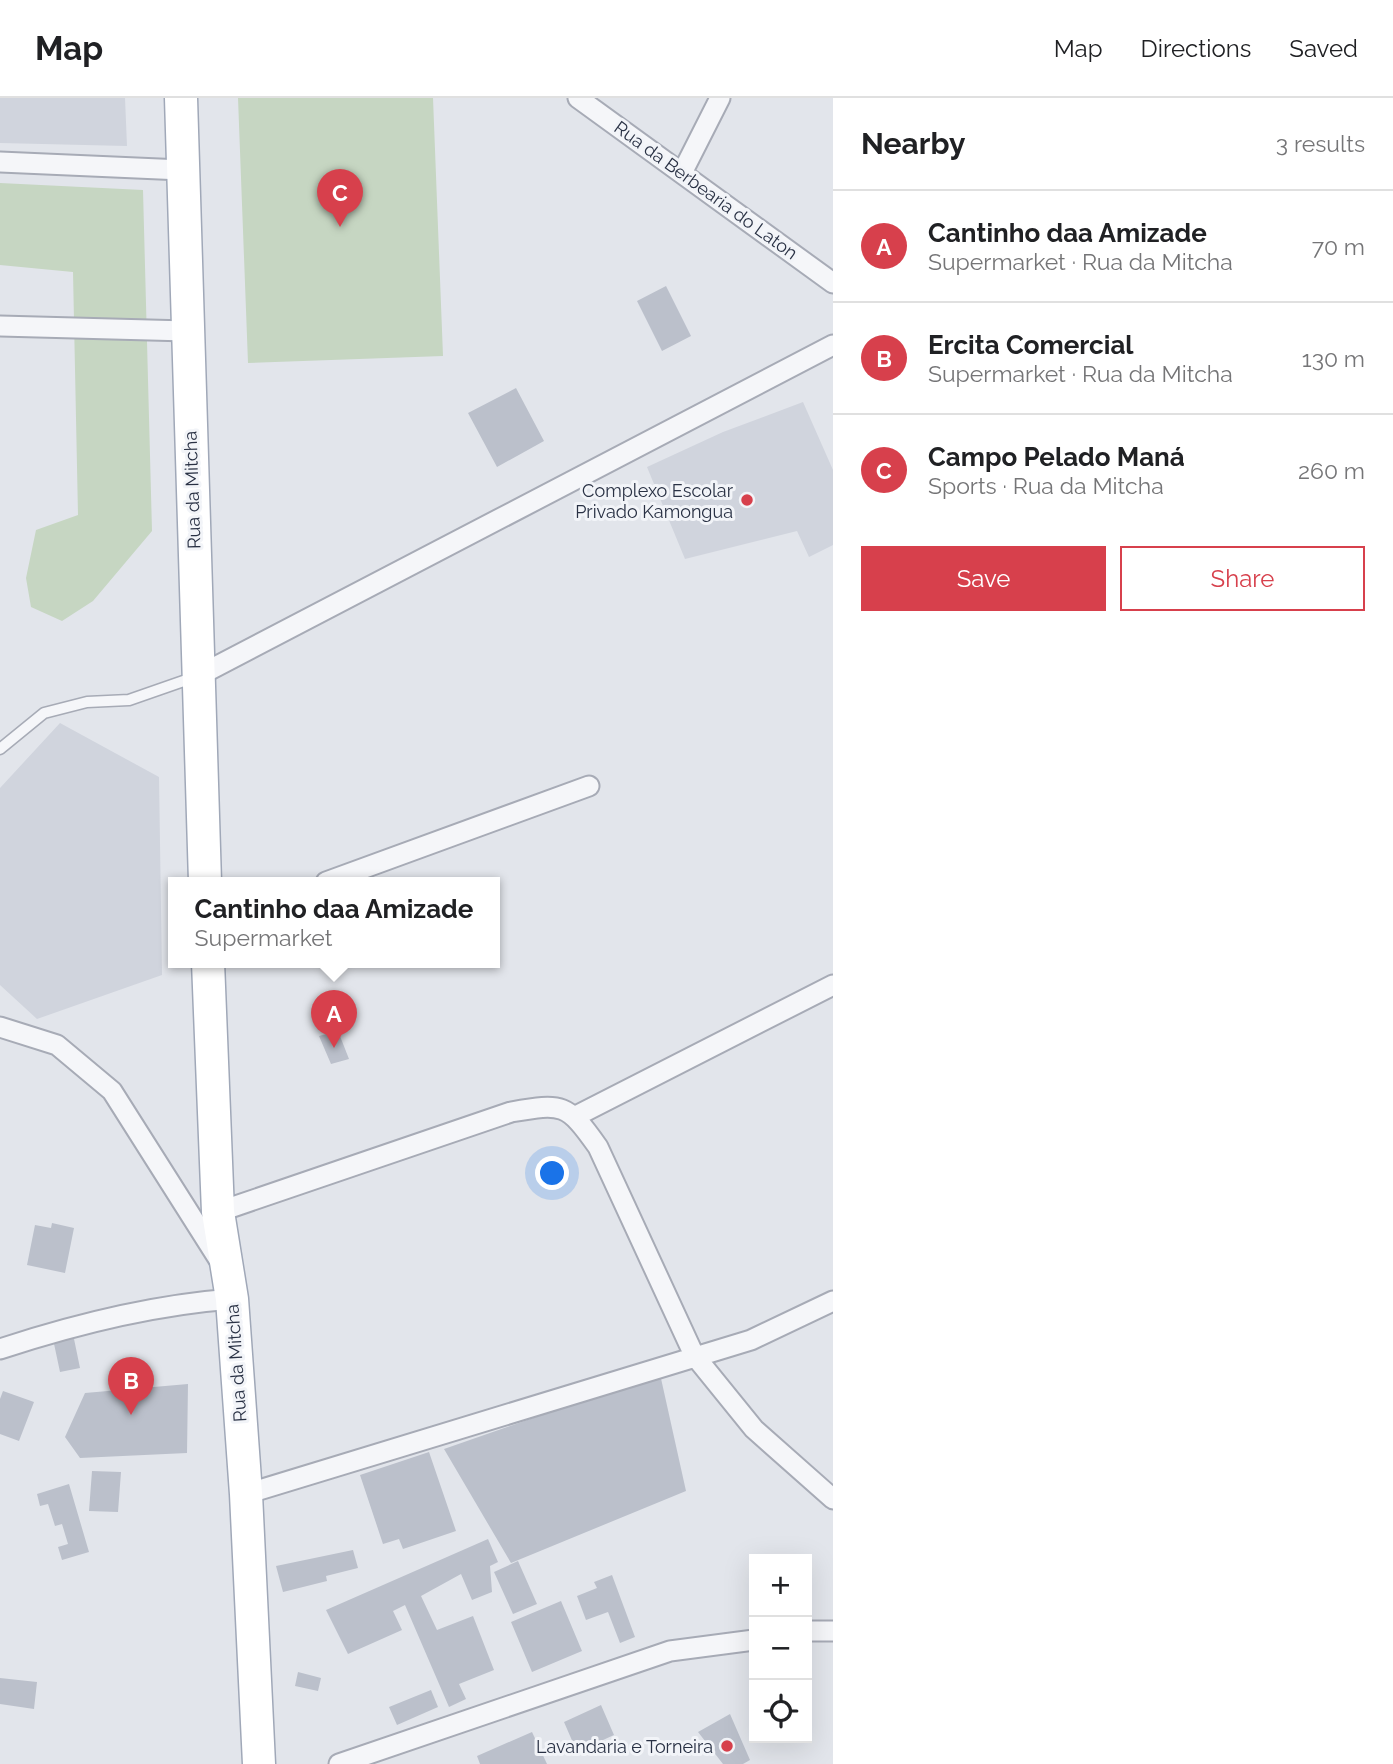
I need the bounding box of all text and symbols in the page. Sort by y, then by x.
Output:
text: Map [35,29,103,68]
text: Map [1054,34,1103,63]
text: Directions [1141,34,1251,63]
text: Saved [1289,34,1358,63]
street label: Rua da Berbearia do Laton [610,117,802,263]
text: Nearby [861,126,965,161]
text: 3 results [1276,130,1365,157]
pin: C [317,169,363,227]
text: Cantinho daa Amizade [928,218,1207,248]
text: A [876,233,892,260]
text: 70 m [1312,233,1365,260]
text: Supermarket · Rua da Mitcha [928,248,1233,275]
text: Ercita Comercial [928,330,1134,360]
text: B [876,345,892,372]
text: 130 m [1302,345,1365,372]
text: Supermarket · Rua da Mitcha [928,360,1233,387]
street label: Rua da Mitcha [179,431,205,549]
text: Campo Pelado Maná [928,442,1185,472]
text: C [876,457,892,484]
text: 260 m [1298,457,1365,484]
text: Sports · Rua da Mitcha [928,472,1164,499]
place label: Complexo Escolar Privado Kamongua [575,480,734,522]
marker: Complexo Escolar Privado Kamongua [739,492,755,508]
button: Save [861,546,1106,611]
button: Share [1120,546,1365,611]
popup [168,877,500,968]
text: Cantinho daa Amizade [195,894,473,924]
text: Supermarket [195,924,332,951]
pin: A [311,990,357,1048]
your location [535,1156,569,1190]
street label: Rua da Mitcha [221,1303,251,1423]
pin: B [108,1357,154,1415]
map controls [749,1554,812,1743]
button: + [749,1554,812,1617]
button: − [749,1617,812,1680]
button: locate [749,1680,812,1743]
place label: Lavandaria e Torneira [536,1736,713,1757]
marker: Lavandaria e Torneira [719,1738,735,1754]

